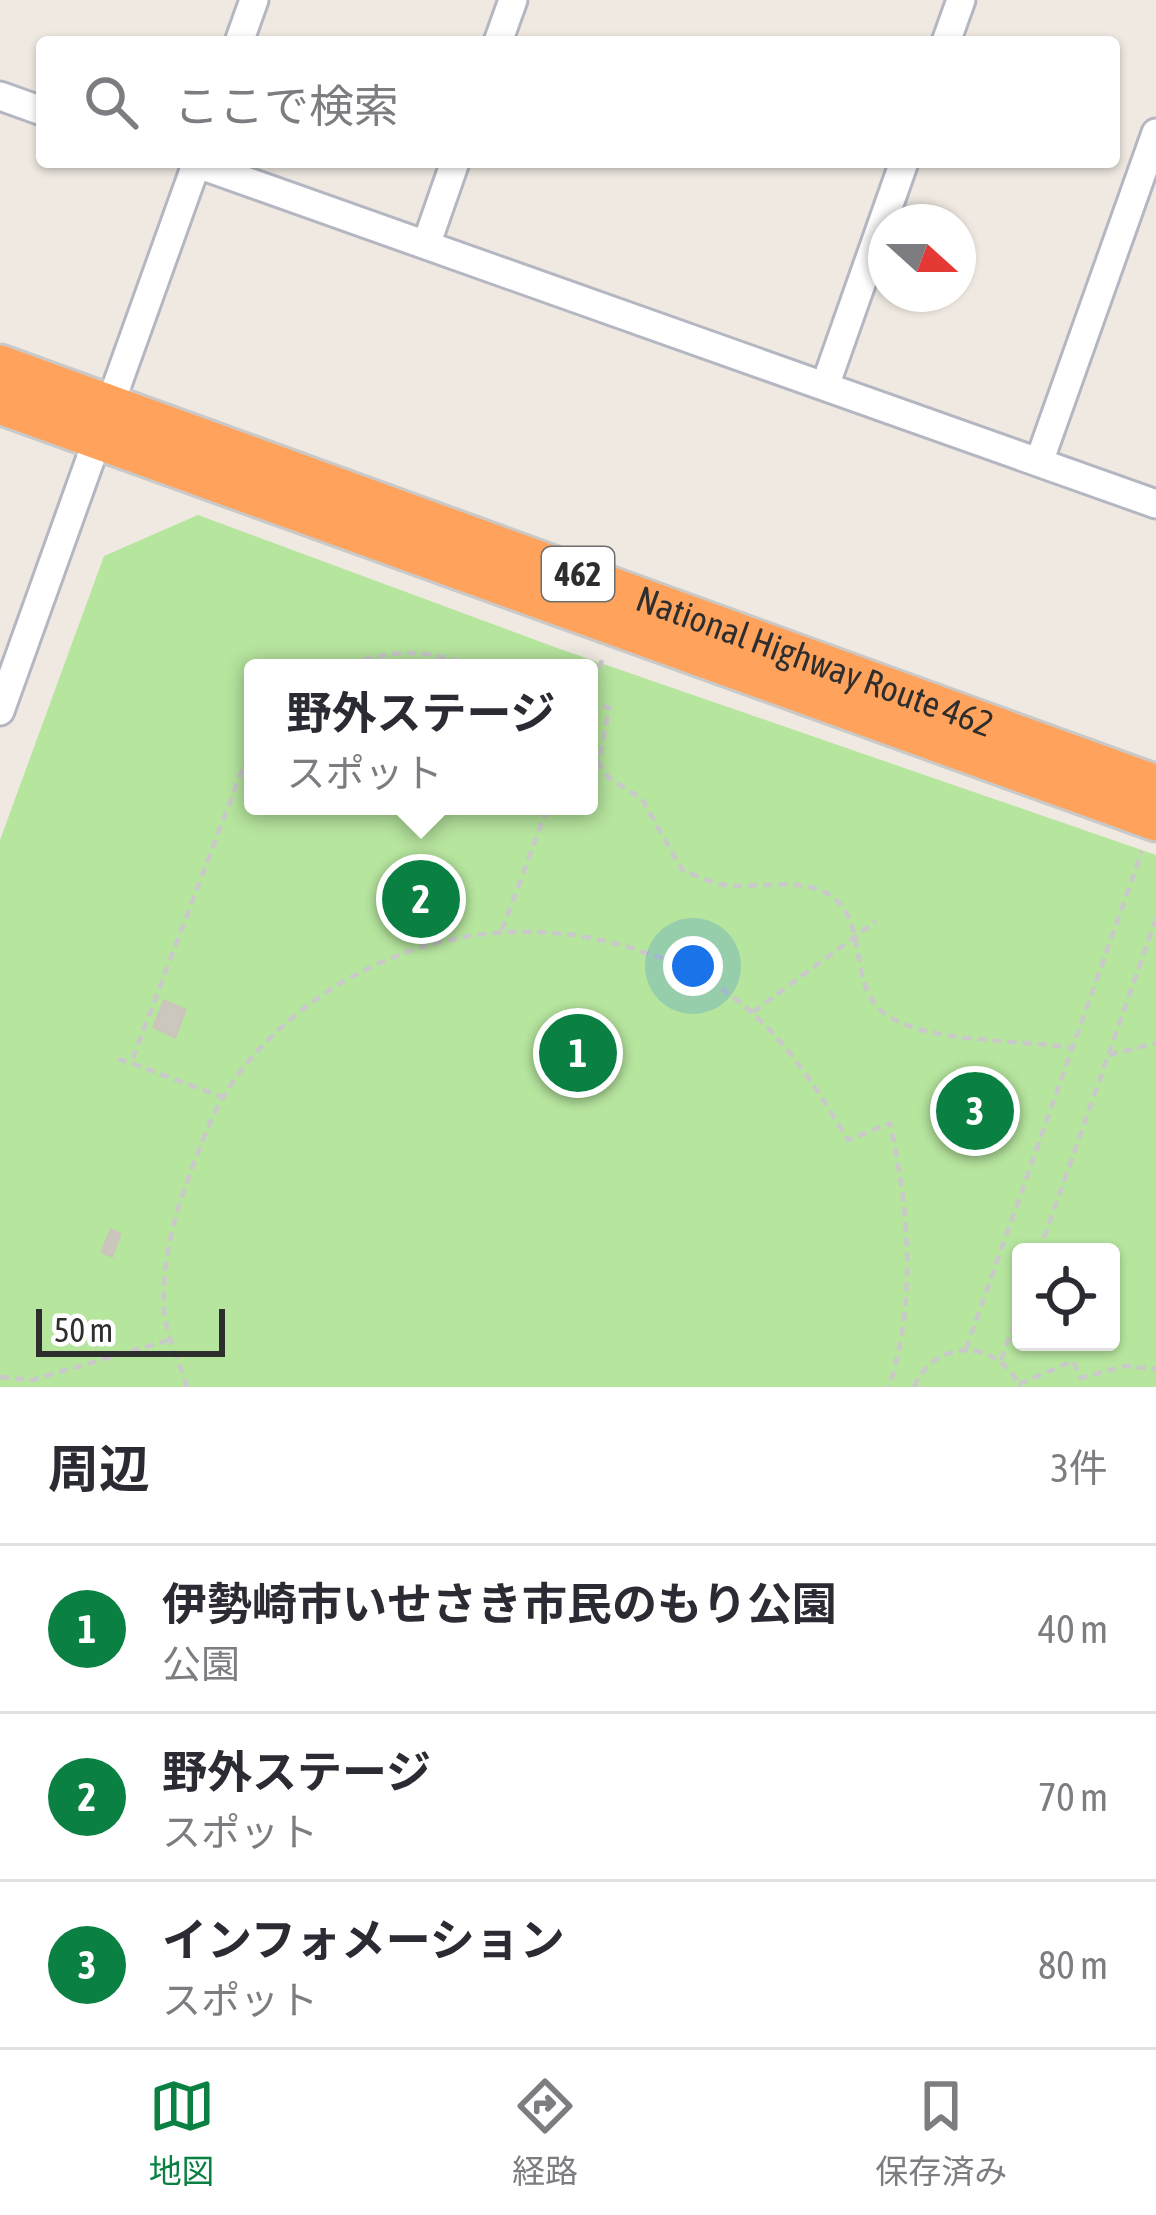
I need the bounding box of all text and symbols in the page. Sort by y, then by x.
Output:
search box [36,36,1120,168]
icon: search [78,69,144,135]
text: ここで検索 [174,80,399,132]
north arrow [868,204,976,312]
road number: 462 [542,547,614,601]
street label: National Highway Route 462 [631,577,999,745]
popup [244,659,598,815]
text: 野外ステージ [286,687,556,739]
text: スポット [286,751,442,795]
pin: 2 [382,854,460,944]
your location [663,936,723,996]
pin: 1 [539,1008,617,1098]
pin: 3 [936,1066,1014,1156]
map controls [1012,1243,1120,1351]
button: locate [1012,1243,1120,1351]
scale bar [36,1303,225,1356]
text: 50 m [54,1311,113,1349]
text: 周辺 [48,1439,150,1498]
text: 3件 [1051,1446,1108,1490]
text: 伊勢崎市いせさき市民のもり公園 [162,1578,837,1630]
text: 1 [78,1607,96,1651]
text: 40 m [1038,1607,1108,1651]
text: 公園 [162,1642,240,1686]
text: 野外ステージ [162,1746,431,1798]
text: 2 [78,1775,96,1819]
text: 70 m [1038,1775,1108,1819]
text: スポット [162,1810,318,1854]
text: インフォメーション [162,1914,565,1966]
text: 3 [78,1943,96,1987]
text: 80 m [1038,1943,1108,1987]
text: スポット [162,1978,318,2022]
tab: 地図 [149,2073,215,2193]
tab: 経路 [512,2073,578,2193]
tab: 保存済み [875,2073,1007,2193]

